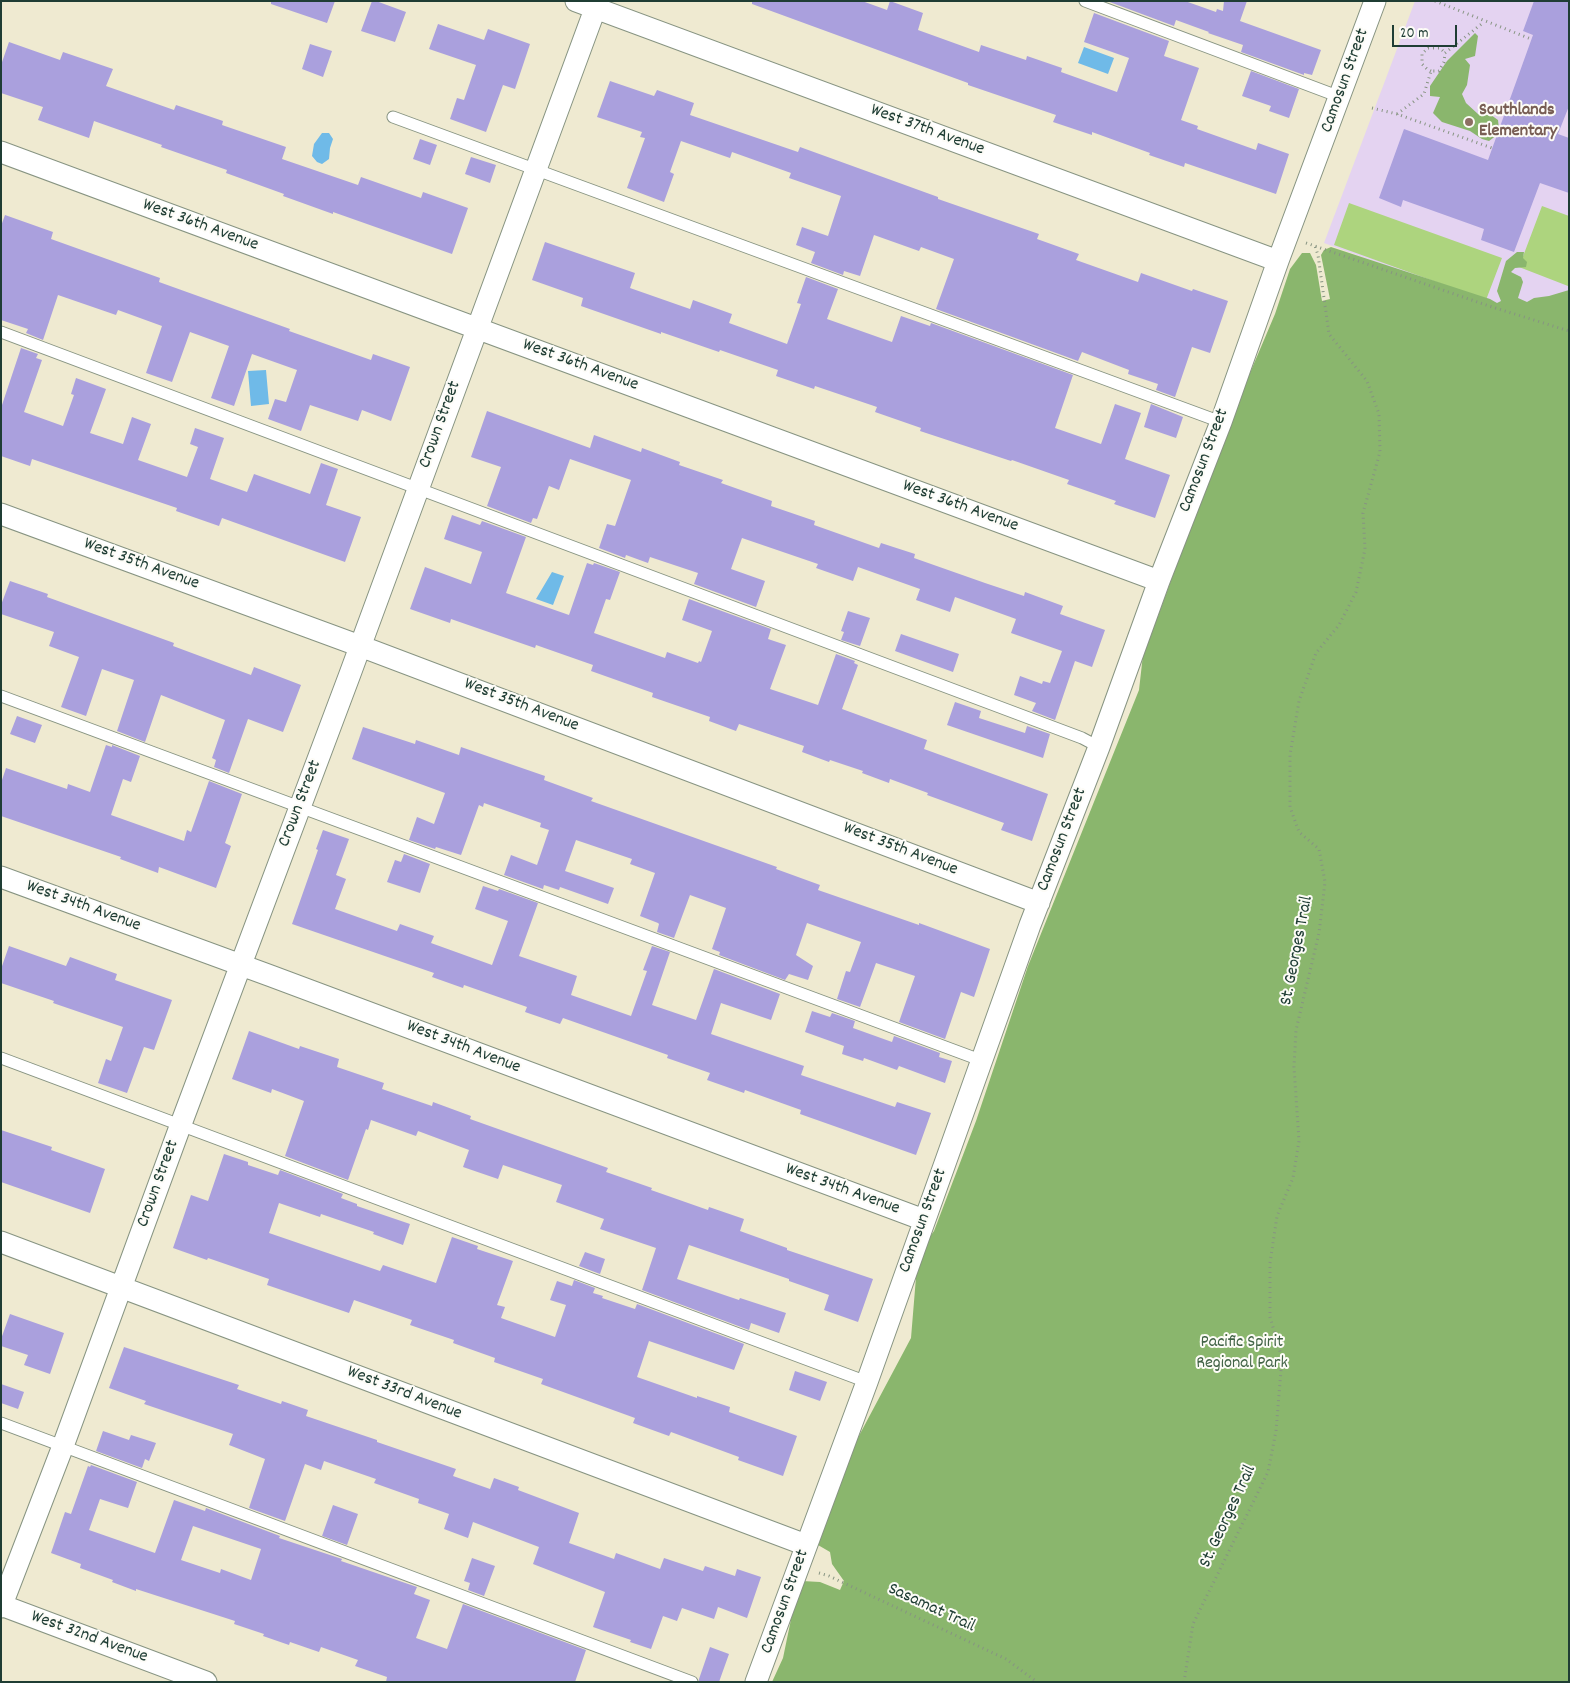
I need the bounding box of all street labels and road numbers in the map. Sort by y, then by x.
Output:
street label: Camosun Street [1317,26,1375,136]
street label: West 37th Avenue [867,100,987,162]
street label: West 36th Avenue [139,195,261,257]
street label: West 36th Avenue [519,335,641,397]
street label: Crown Street [415,378,467,472]
street label: Camosun Street [1175,406,1235,516]
street label: West 36th Avenue [899,476,1021,538]
street label: West 35th Avenue [80,534,202,596]
street label: West 35th Avenue [461,674,581,738]
street label: Crown Street [275,757,327,851]
street label: Camosun Street [1033,785,1093,895]
street label: West 35th Avenue [840,818,960,882]
street label: West 34th Avenue [23,876,143,938]
street label: St. Georges Trail [1277,895,1319,1007]
street label: West 34th Avenue [403,1016,523,1080]
street label: Crown Street [133,1137,185,1231]
street label: West 34th Avenue [782,1159,902,1221]
street label: Camosun Street [895,1166,953,1276]
street label: West 33rd Avenue [344,1362,464,1426]
street label: St. Georges Trail [1196,1462,1262,1572]
street label: Camosun Street [757,1547,815,1657]
street label: Sasamat Trail [884,1579,978,1639]
street label: West 32nd Avenue [28,1607,150,1669]

